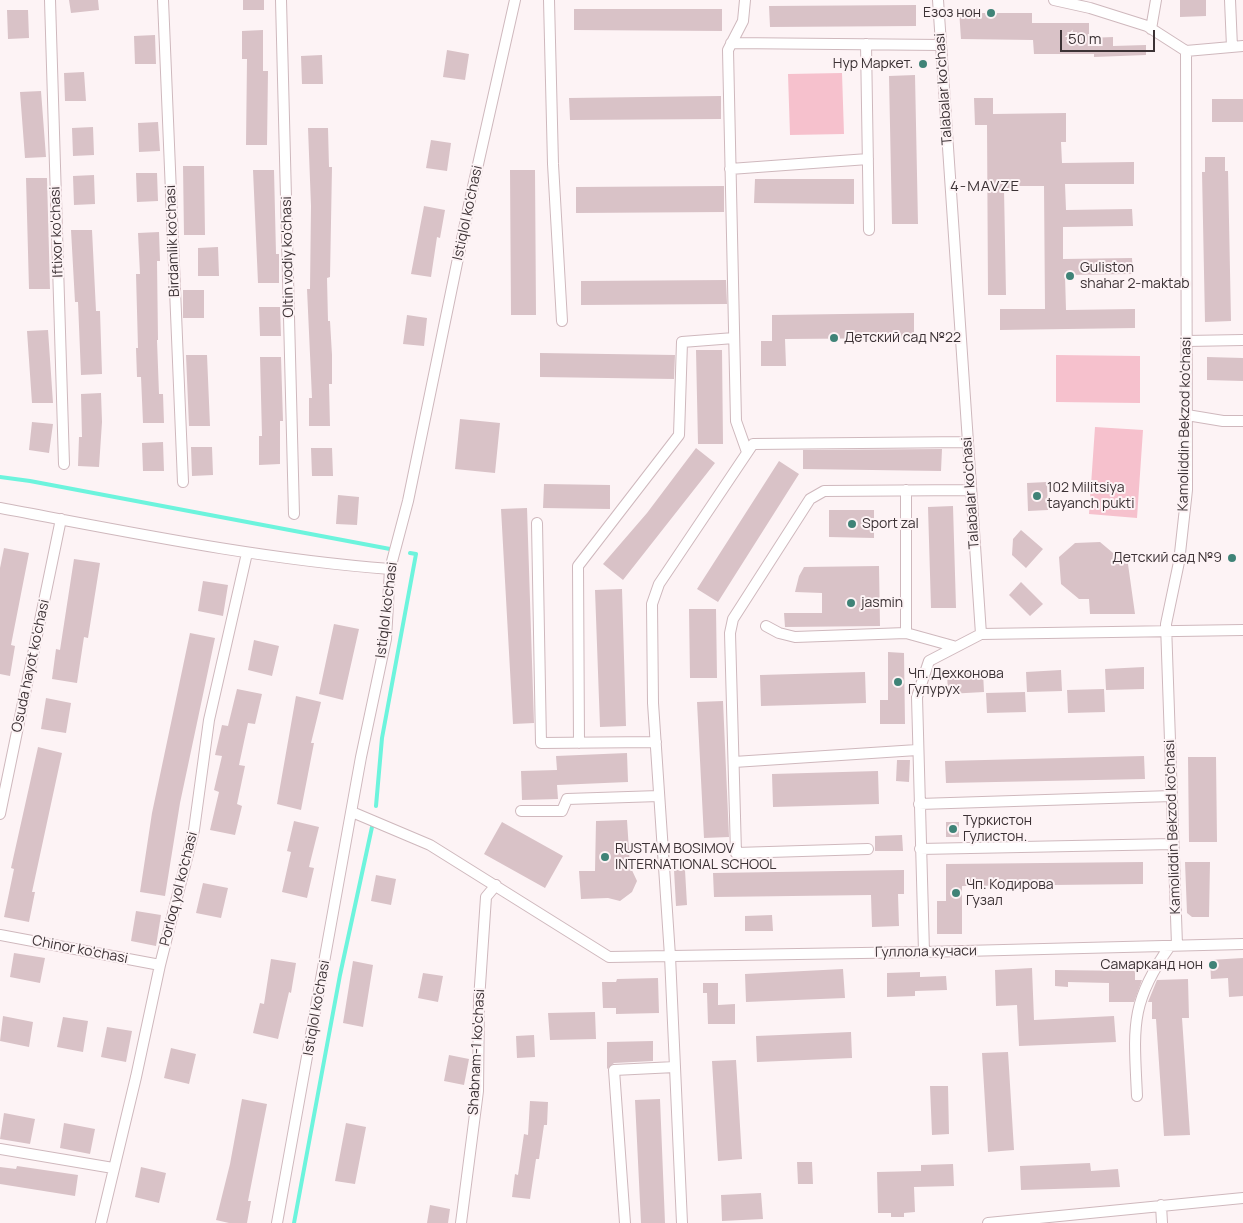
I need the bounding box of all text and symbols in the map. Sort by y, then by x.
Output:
place label: Езоз нон [923,5,981,21]
marker: Езоз нон [985,7,997,19]
scale bar [1063,20,1158,52]
text: 50 m [1068,28,1102,49]
street label: Talabalar ko'chasi [932,32,956,146]
place label: Нур Маркет. [833,56,913,72]
marker: Нур Маркет. [917,58,929,70]
street label: Istiqlol ko'chasi [450,164,486,262]
district label: 4-MAVZE [949,178,1021,196]
street label: Birdamlik ko'chasi [163,185,183,297]
street label: Iftixor ko'chasi [47,186,67,278]
street label: Oltin vodiy ko'chasi [279,196,297,318]
place label: Guliston shahar 2-maktab [1080,260,1190,292]
marker: Guliston shahar 2-maktab [1064,270,1076,282]
place label: Детский сад №22 [844,330,961,346]
marker: Детский сад №22 [828,332,840,344]
street label: Kamoliddin Bekzod ko'chasi [1175,336,1195,512]
street label: Talabalar ko'chasi [959,436,983,550]
place label: 102 Militsiya tayanch pukti [1047,480,1134,512]
marker: 102 Militsiya tayanch pukti [1031,490,1043,502]
place label: Sport zal [862,516,919,532]
marker: Sport zal [846,518,858,530]
place label: Детский сад №9 [1112,550,1222,566]
marker: Детский сад №9 [1226,552,1238,564]
street label: Istiqlol ko'chasi [373,561,401,659]
place label: jasmin [861,595,903,611]
marker: jasmin [845,597,857,609]
street label: Osuda hayot ko'chasi [9,598,53,734]
place label: Чп. Дехконова Гулурух [908,666,1004,699]
marker: Чп. Дехконова Гулурух [892,676,904,688]
street label: Kamoliddin Bekzod ko'chasi [1162,739,1184,915]
place label: Туркистон Гулистон. [963,813,1032,846]
marker: Туркистон Гулистон. [947,823,959,835]
street label: Porloq yol ko'chasi [157,830,201,948]
place label: RUSTAM BOSIMOV INTERNATIONAL SCHOOL [615,841,776,874]
marker: RUSTAM BOSIMOV INTERNATIONAL SCHOOL [599,851,611,863]
place label: Чп. Кодирова Гузал [966,877,1054,910]
marker: Чп. Кодирова Гузал [950,887,962,899]
street label: Chinor ko'chasi [31,932,129,968]
street label: Гуллола кучаси [875,943,977,961]
place label: Самарканд нон [1100,957,1203,973]
street label: Istiqlol ko'chasi [300,959,334,1057]
marker: Самарканд нон [1207,959,1219,971]
street label: Shabnam-1 ko'chasi [465,989,489,1115]

